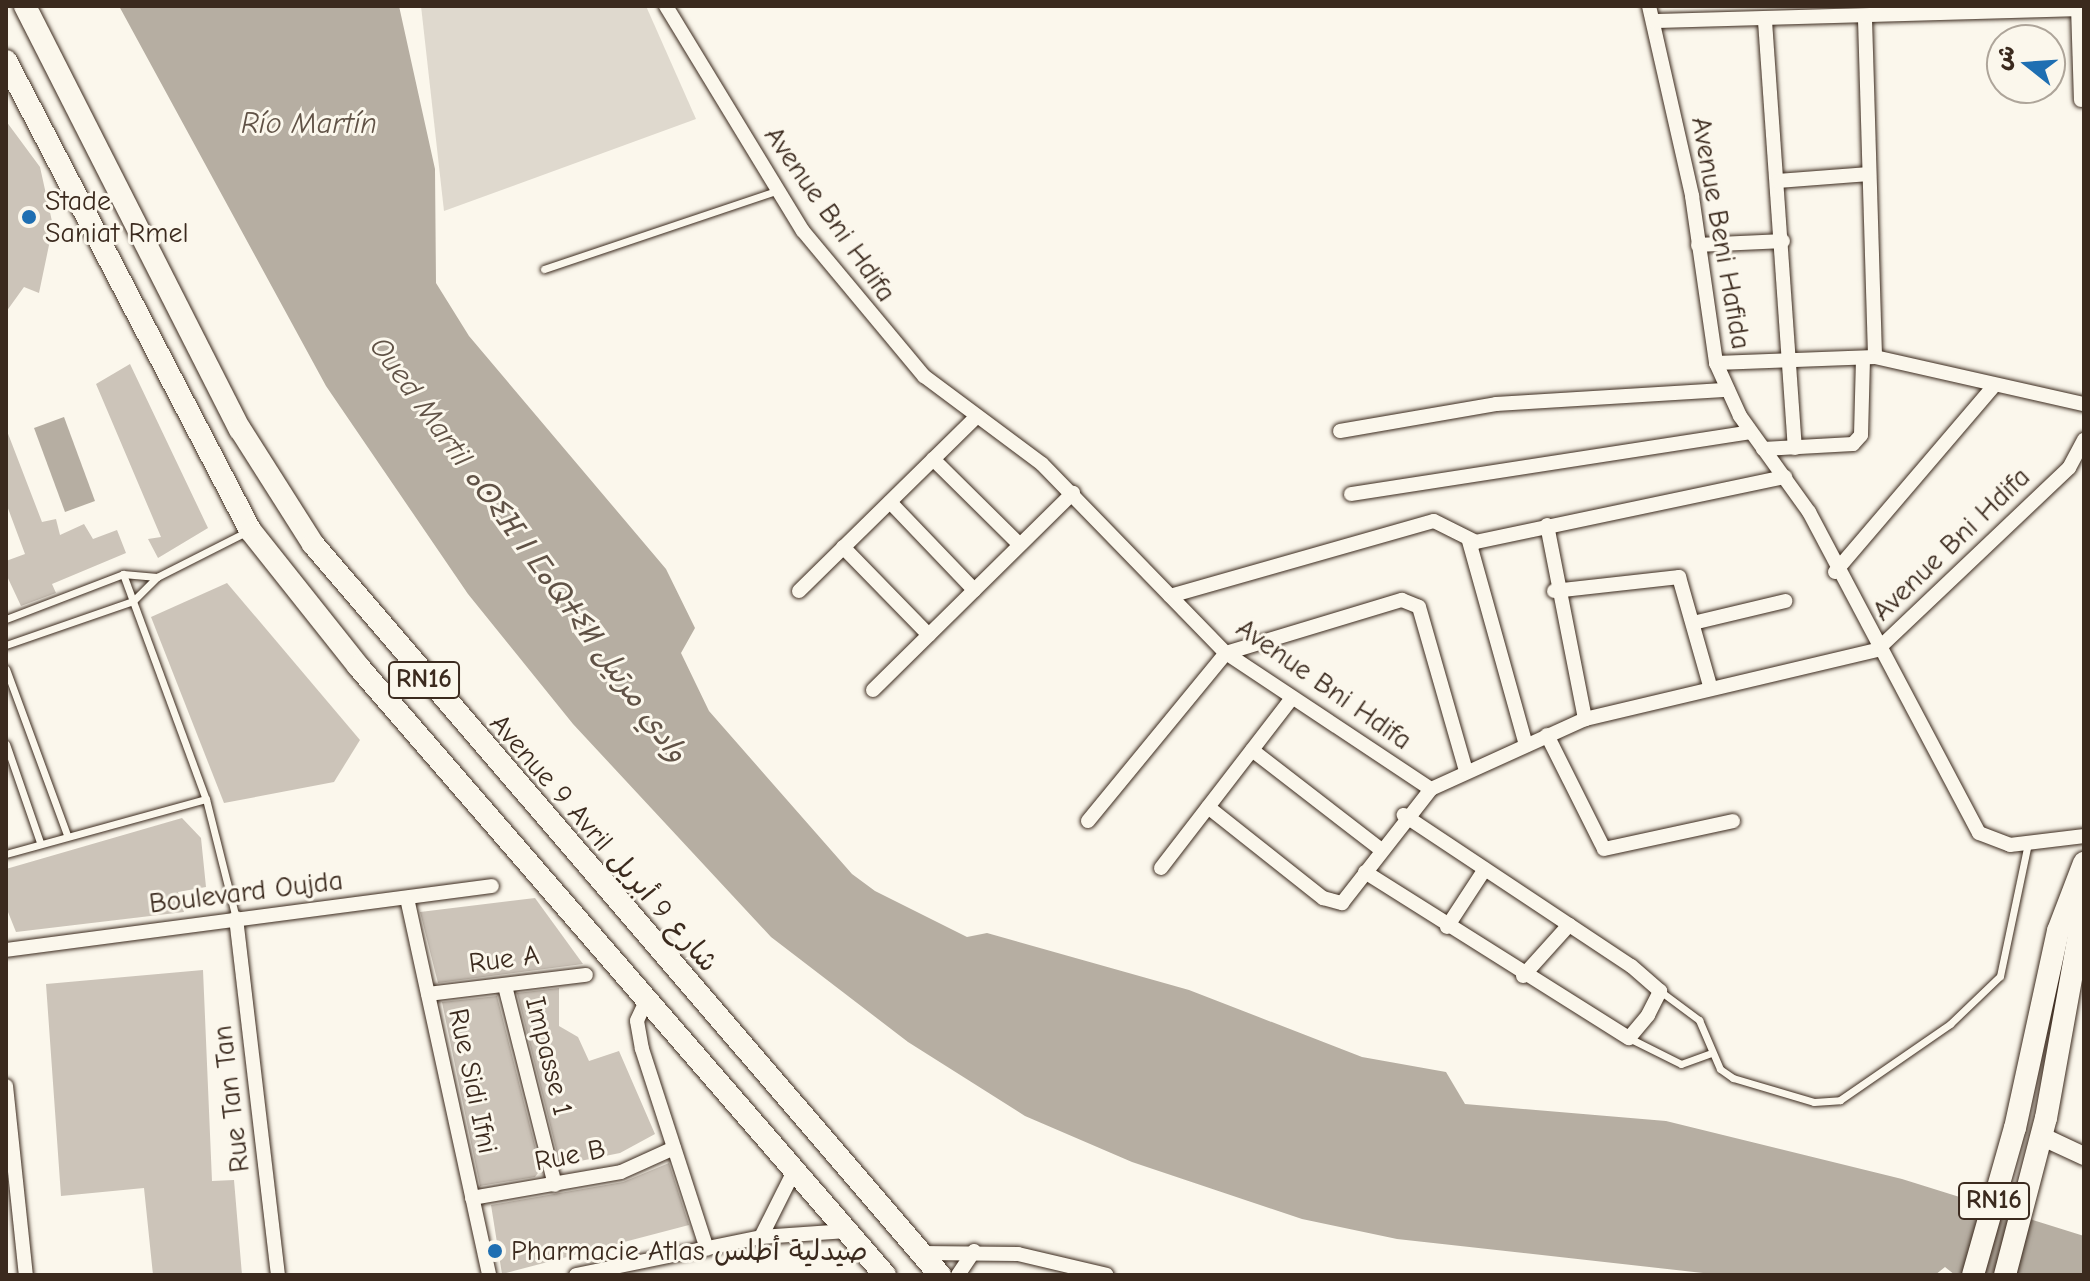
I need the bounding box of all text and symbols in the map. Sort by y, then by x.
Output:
north arrow [1986,24,2066,104]
text: ش [1989,42,2021,73]
water label: Río Martín [241,106,377,142]
street label: Avenue Beni Hafida [1684,114,1758,352]
street label: Avenue Bni Hdifa [757,120,903,308]
place label: Stade Saniat Rmel [45,184,189,250]
marker: Stade Saniat Rmel [20,208,38,226]
water label: Oued Martil ⴰⵙⵉⴼ ⵏ ⵎⴰⵕⵜⵉⵍ وادي مرتيل [361,330,695,770]
street label: Avenue Bni Hdifa [1865,460,2037,628]
street label: Avenue Bni Hdifa [1230,611,1418,757]
road number: RN16 [388,658,460,702]
street label: Avenue 9 Avril شارع 9 أبريل [483,707,725,979]
street label: Boulevard Oujda [147,863,345,921]
street label: Rue A [467,938,541,980]
street label: Impasse 1 [518,993,580,1119]
street label: Rue Sidi Ifni [441,1005,505,1157]
street label: Rue Tan Tan [205,1024,257,1174]
street label: Rue B [532,1132,608,1178]
road number: RN16 [1958,1179,2030,1223]
place label: Pharmacie Atlas صيدلية أطلس [511,1234,868,1268]
marker: Pharmacie Atlas صيدلية أطلس [486,1242,504,1260]

